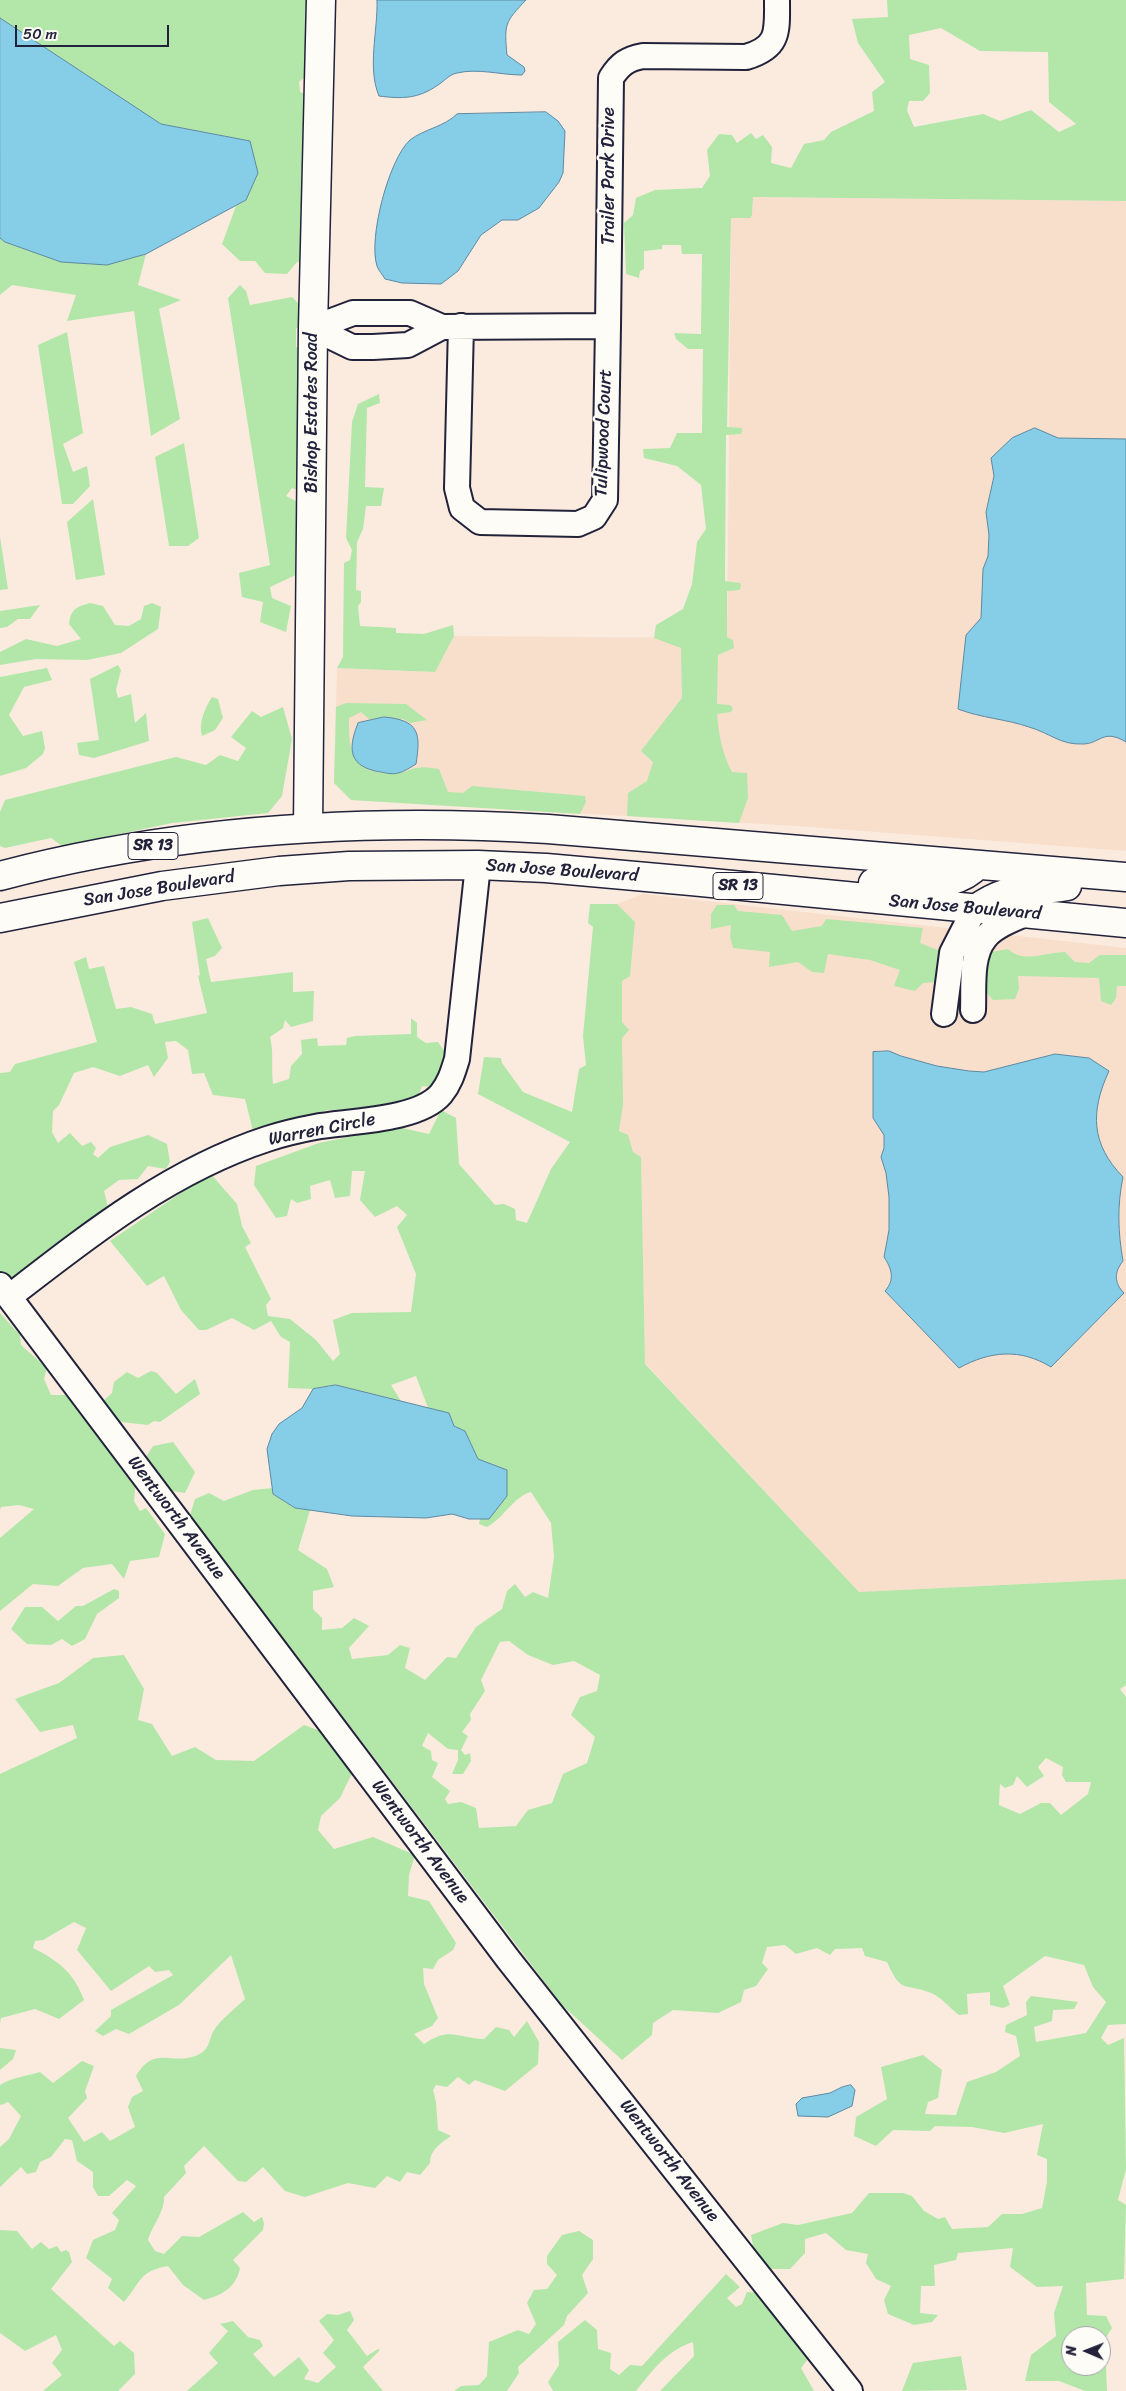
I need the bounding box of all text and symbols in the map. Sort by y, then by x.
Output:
scale bar [18,15,171,47]
text: 50 m [23,21,57,47]
street label: Trailer Park Drive [598,107,620,245]
street label: Bishop Estates Road [301,333,323,493]
street label: Tulipwood Court [591,369,617,497]
road number: SR 13 [128,832,178,859]
street label: San Jose Boulevard [485,855,639,887]
street label: San Jose Boulevard [82,866,236,912]
road number: SR 13 [713,872,763,899]
street label: San Jose Boulevard [888,891,1042,925]
street label: Warren Circle [267,1109,377,1151]
street label: Wentworth Avenue [123,1452,229,1584]
street label: Wentworth Avenue [367,1776,473,1908]
street label: Wentworth Avenue [615,2096,723,2226]
north arrow [1061,2326,1111,2376]
text: N [1059,2346,1084,2356]

